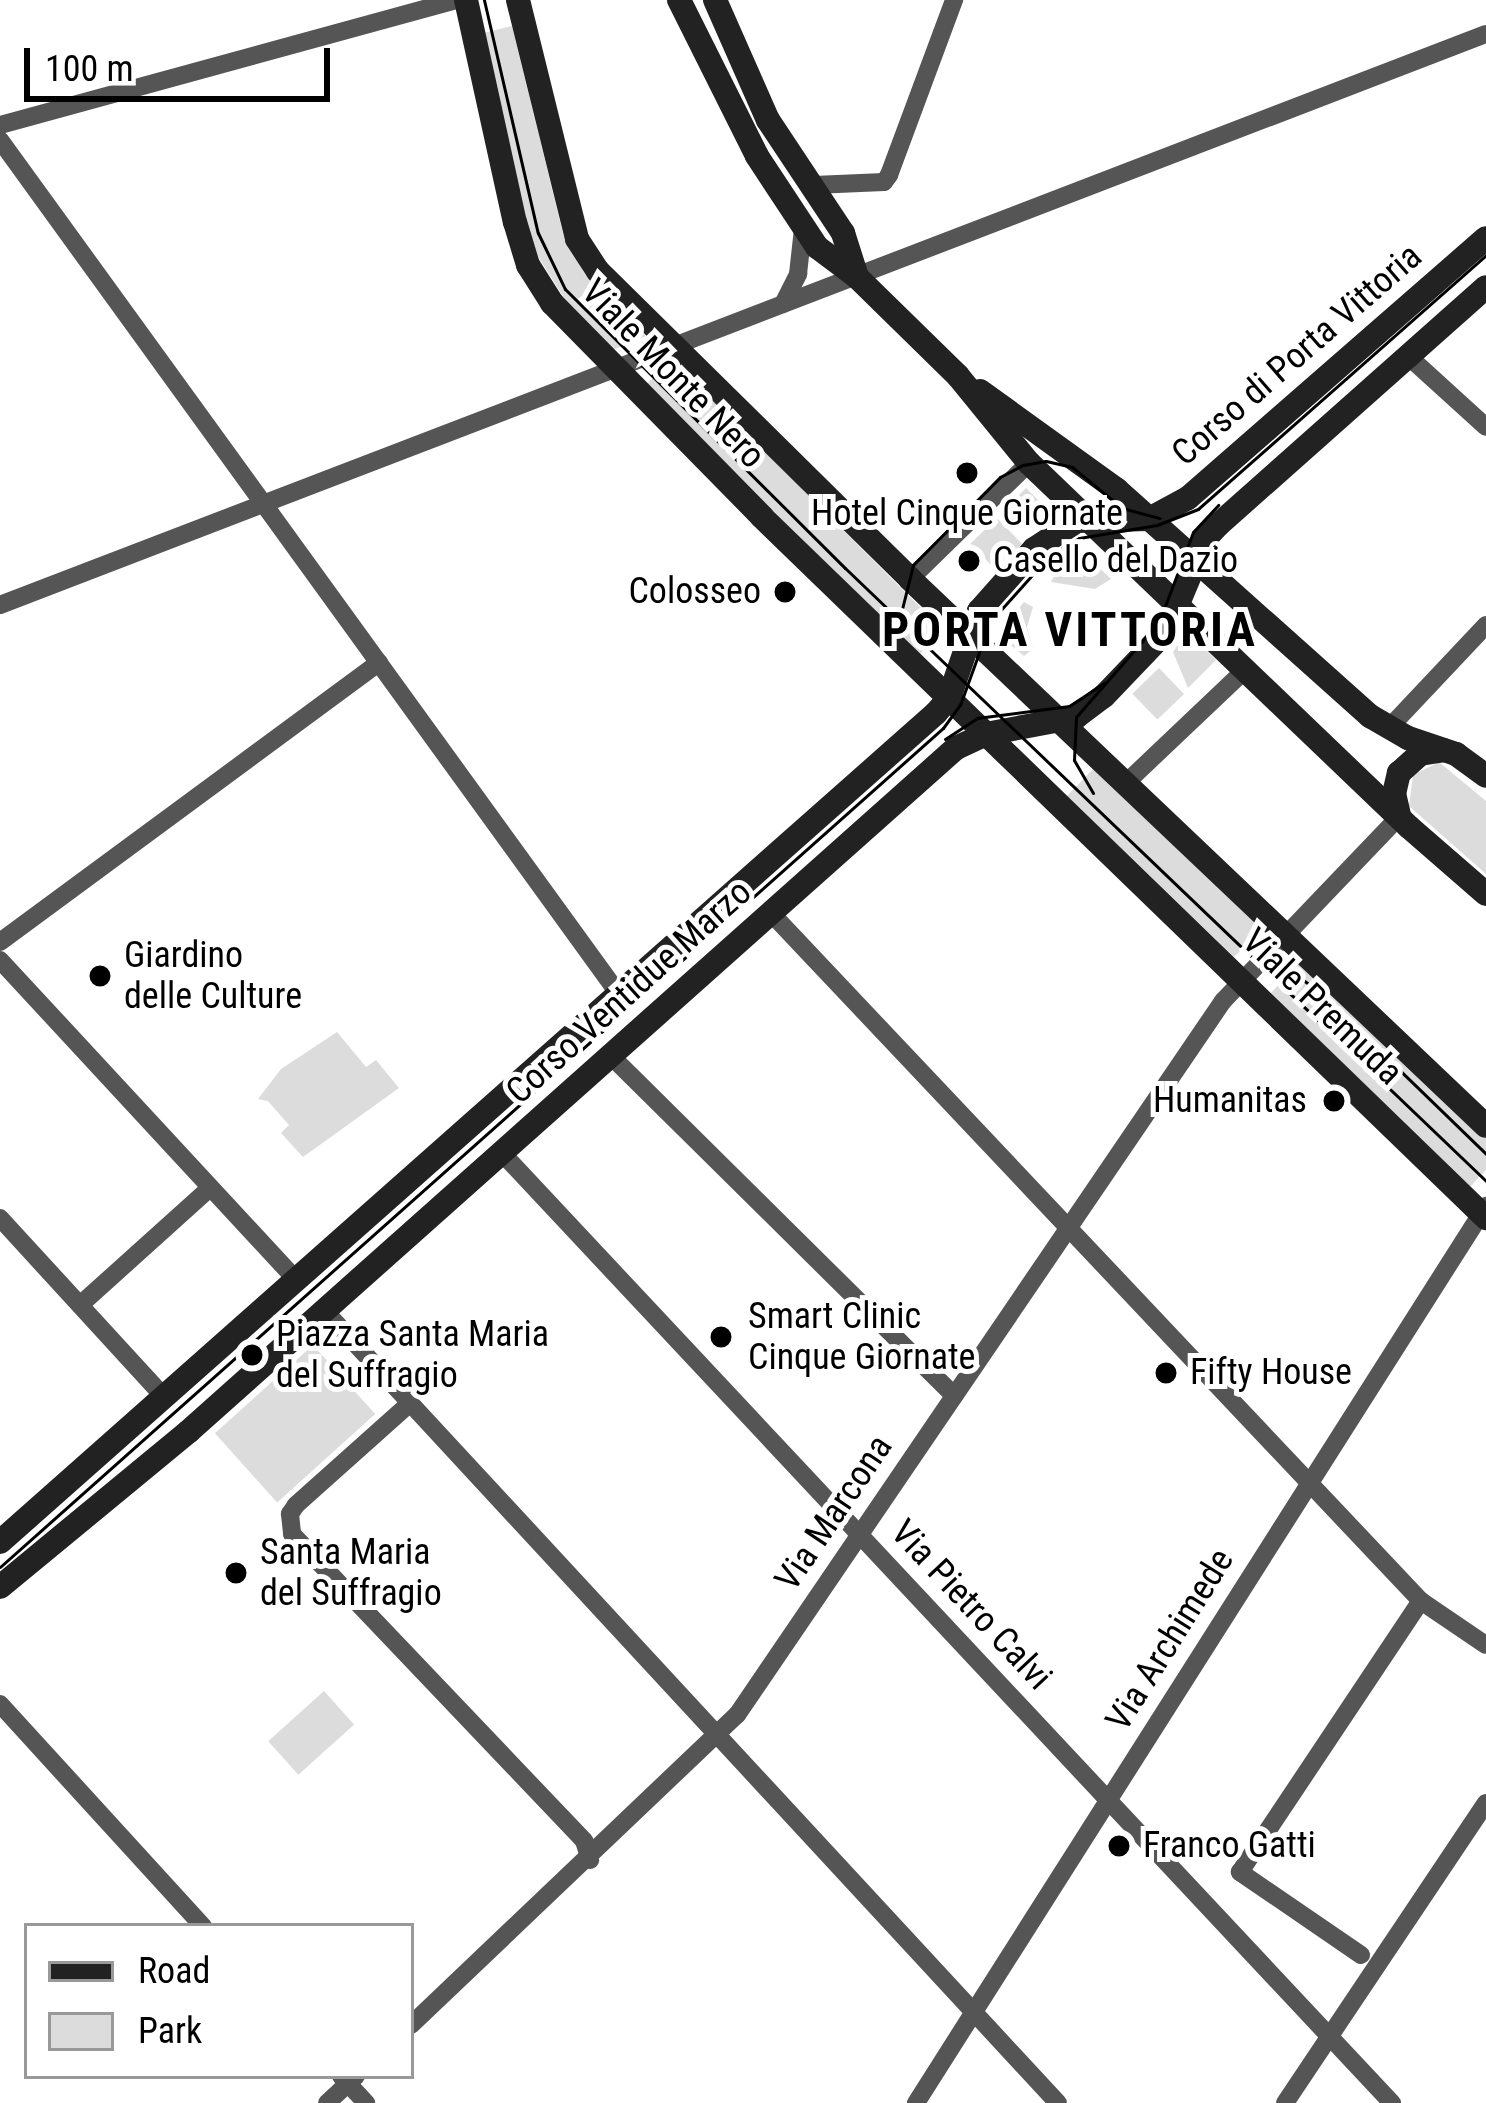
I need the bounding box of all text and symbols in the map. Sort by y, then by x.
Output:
scale bar [30,24,336,98]
text: 100 m [45,48,134,90]
street label: Corso di Porta Vittoria [1163,235,1431,475]
street label: Viale Monte Nero [572,271,774,477]
marker: Hotel Cinque Giornate [954,460,980,486]
place label: Hotel Cinque Giornate [811,492,1123,536]
place label: Casello del Dazio [993,539,1238,583]
marker: Casello del Dazio [956,548,982,574]
place label: Colosseo [628,570,761,614]
marker: Colosseo [772,579,798,605]
district label: PORTA VITTORIA [882,601,1258,659]
street label: Corso Ventidue Marzo [498,871,760,1113]
street label: Viale Premuda [1233,920,1411,1094]
place label: Giardino delle Culture [124,933,302,1018]
marker: Giardino delle Culture [87,963,113,989]
place label: Humanitas [1153,1079,1307,1123]
marker: Humanitas [1318,1085,1350,1117]
place label: Smart Clinic Cinque Giornate [748,1294,975,1379]
place label: Piazza Santa Maria del Suffragio [276,1312,549,1397]
marker: Smart Clinic Cinque Giornate [705,1321,737,1353]
marker: Piazza Santa Maria del Suffragio [239,1342,265,1368]
place label: Fifty House [1190,1351,1352,1395]
marker: Fifty House [1153,1360,1179,1386]
street label: Via Marcona [766,1427,902,1599]
street label: Via Pietro Calvi [881,1511,1061,1699]
place label: Santa Maria del Suffragio [260,1530,442,1615]
street label: Via Archimede [1097,1541,1243,1739]
marker: Santa Maria del Suffragio [223,1560,249,1586]
place label: Franco Gatti [1143,1824,1316,1868]
marker: Franco Gatti [1106,1833,1132,1859]
legend [24,1923,414,2079]
text: Road [138,1950,210,1992]
text: Park [138,2010,202,2052]

